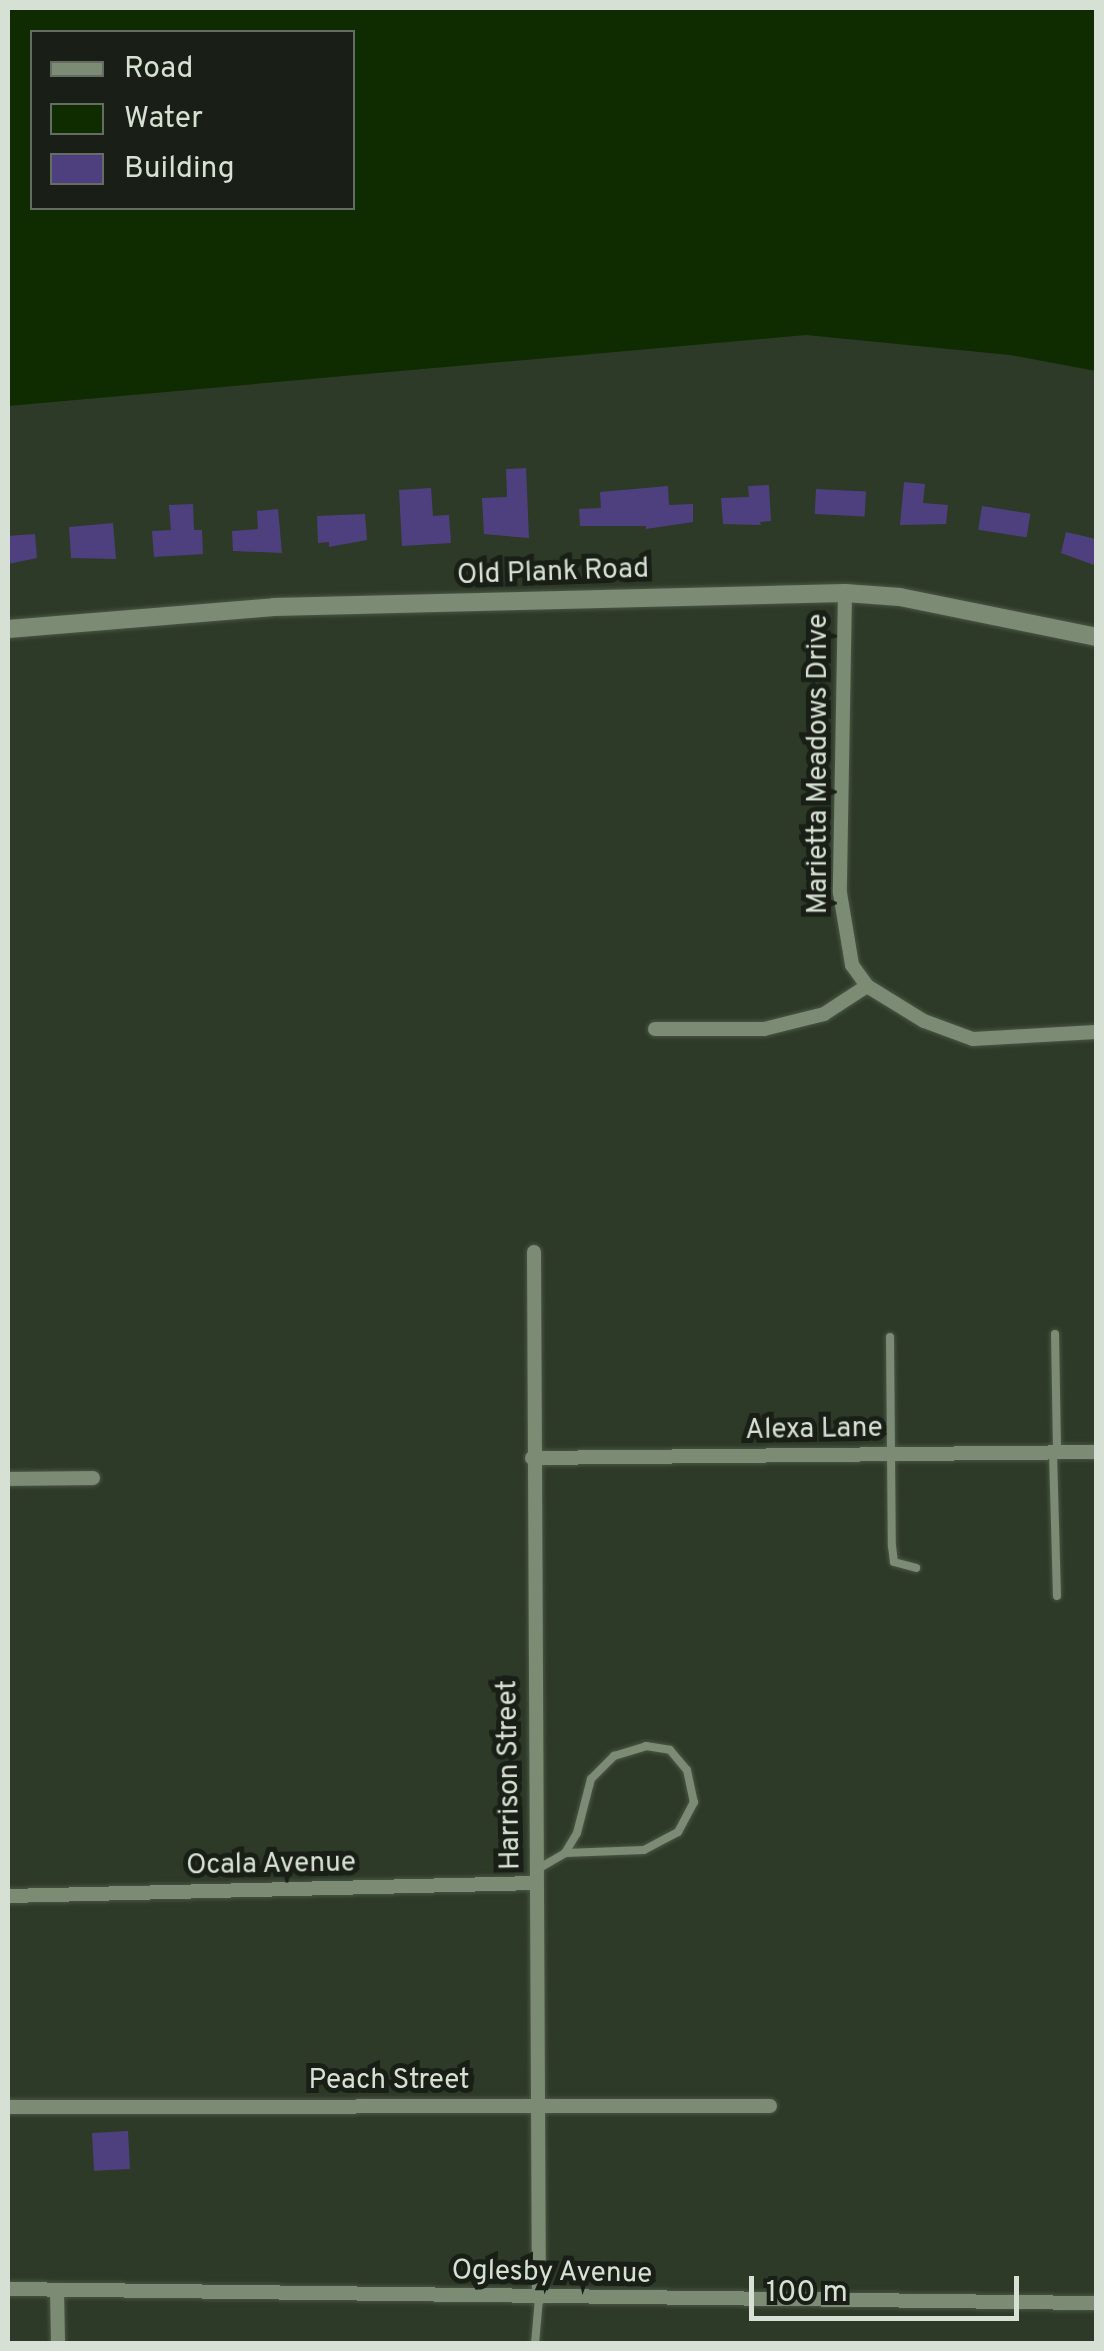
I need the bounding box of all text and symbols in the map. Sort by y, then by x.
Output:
legend [30,30,355,210]
text: Road [124,51,193,88]
text: Water [124,101,203,138]
text: Building [124,151,235,188]
street label: Old Plank Road [456,553,650,593]
street label: Marietta Meadows Drive [802,614,836,914]
street label: Alexa Lane [745,1412,883,1448]
street label: Harrison Street [492,1680,528,1870]
street label: Ocala Avenue [185,1847,357,1883]
street label: Peach Street [308,2064,470,2098]
street label: Oglesby Avenue [451,2254,653,2292]
scale bar [754,2256,1024,2318]
text: 100 m [766,2275,848,2312]

